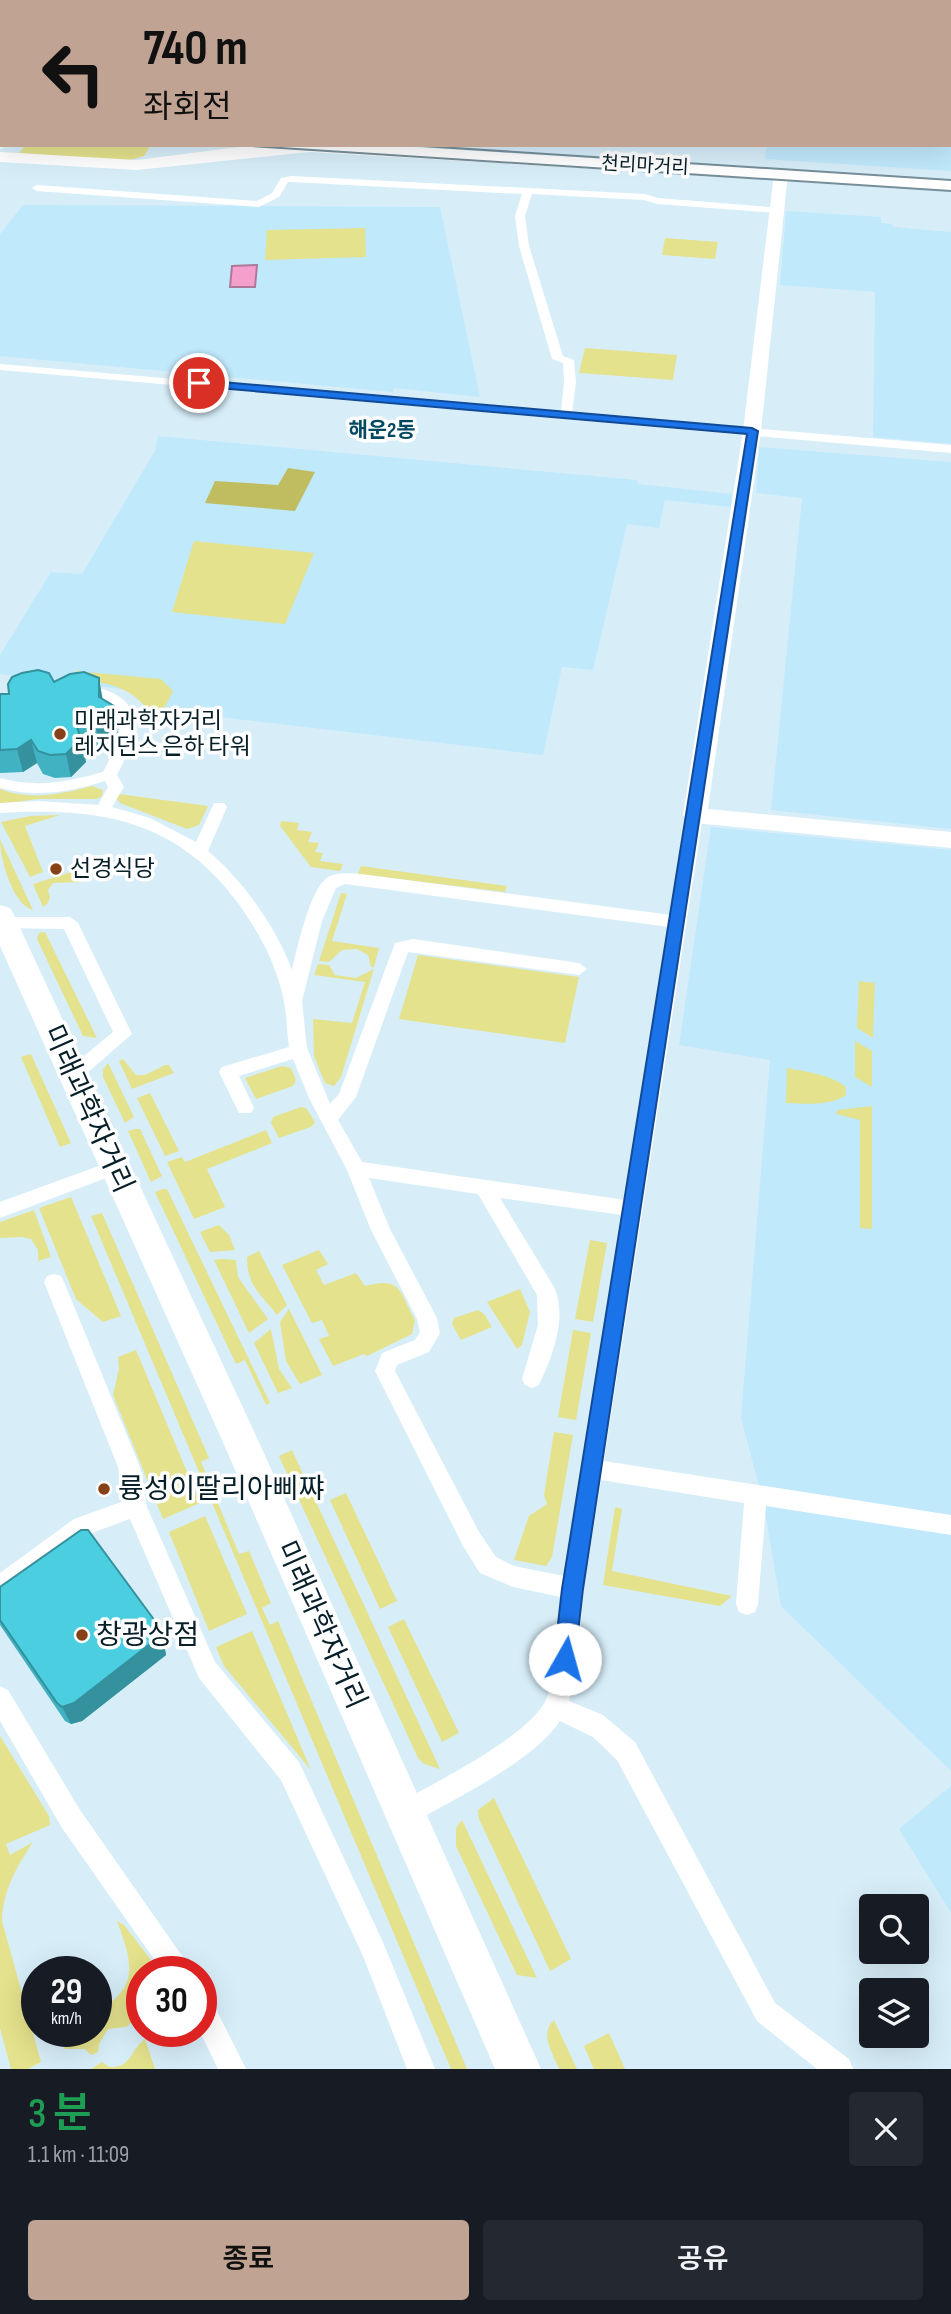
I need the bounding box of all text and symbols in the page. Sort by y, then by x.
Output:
text: 740 m [143,20,248,79]
icon: left [28,28,119,119]
text: 좌회전 [143,88,231,127]
street label: 천리마거리 [601,152,689,180]
pin [169,353,229,413]
icon: arrive [180,364,218,402]
district label: 해운2동 [348,418,416,443]
place label: 미래과학자거리 레지던스 은하 타워 [74,707,251,761]
marker: 미래과학자거리 레지던스 은하 타워 [52,726,68,742]
place label: 선경식당 [70,855,155,883]
marker: 선경식당 [48,861,64,877]
street label: 미래과학자거리 [36,1020,140,1198]
place label: 륭성이딸리아삐쨔 [118,1473,324,1506]
marker: 륭성이딸리아삐쨔 [96,1481,112,1497]
street label: 미래과학자거리 [269,1536,373,1714]
place label: 창광상점 [96,1619,199,1652]
position arrow [528,1622,602,1696]
marker: 창광상점 [74,1627,90,1643]
map controls [859,1894,929,2048]
button: search [859,1894,929,1964]
speed limit sign: 30 [126,1956,217,2047]
text: 29 [51,1971,82,2014]
button: layers [859,1978,929,2048]
text: km/h [51,2008,82,2029]
text: 3 분 [28,2089,92,2140]
button: close [849,2092,923,2166]
text: 1.1 km · 11:09 [28,2141,129,2169]
button: 종료 [28,2220,469,2300]
button: 공유 [483,2220,923,2300]

